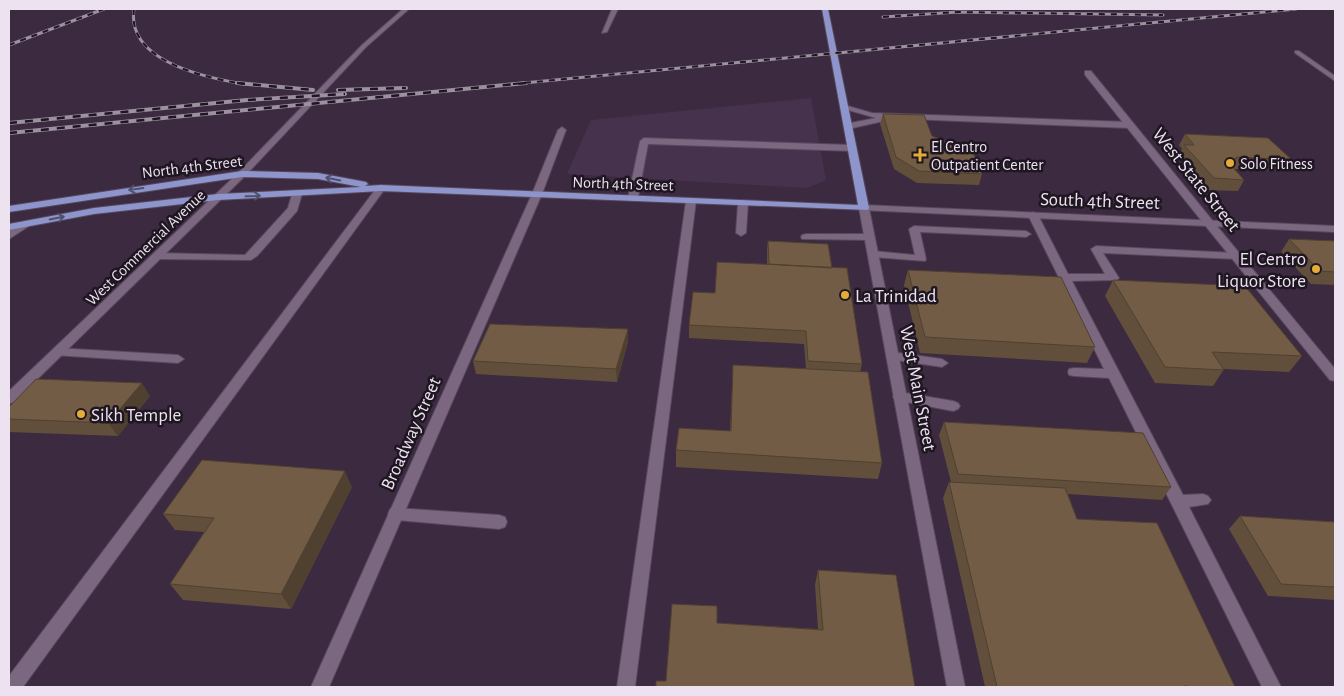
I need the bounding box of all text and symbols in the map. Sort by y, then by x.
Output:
street label: West State Street [1148,124,1243,235]
place label: El Centro Outpatient Center [931,139,1044,173]
marker: El Centro Outpatient Center [913,148,927,162]
street label: North 4th Street [141,153,243,181]
place label: Solo Fitness [1240,156,1313,172]
marker: Solo Fitness [1224,157,1236,169]
one-way arrow [325,173,341,183]
street label: North 4th Street [572,174,674,194]
one-way arrow [129,184,145,194]
street label: West Commercial Avenue [83,187,208,309]
street label: South 4th Street [1040,190,1160,213]
one-way arrow [244,191,260,201]
one-way arrow [48,213,64,222]
place label: El Centro Liquor Store [1217,250,1306,291]
marker: El Centro Liquor Store [1310,263,1322,275]
place label: La Trinidad [855,287,937,306]
marker: La Trinidad [839,289,851,301]
street label: West Main Street [896,324,939,452]
street label: Broadway Street [378,374,445,493]
place label: Sikh Temple [91,406,181,425]
marker: Sikh Temple [75,408,87,420]

